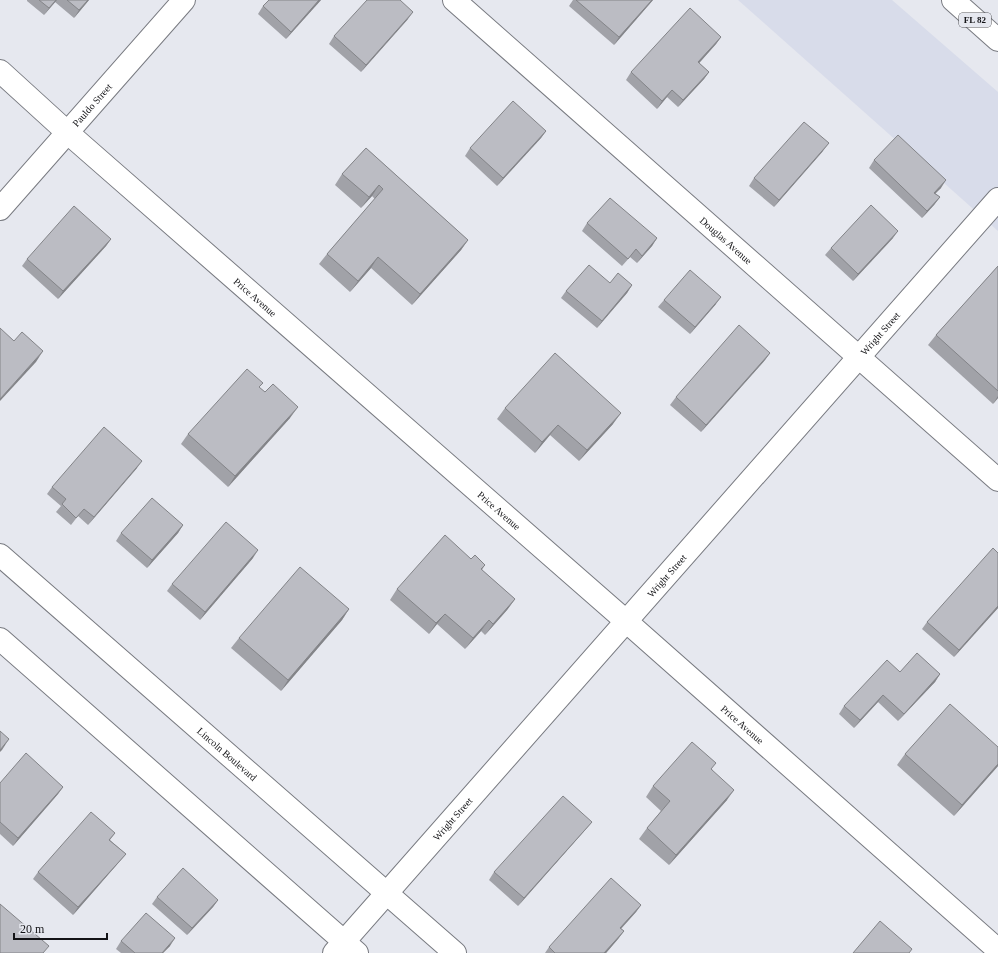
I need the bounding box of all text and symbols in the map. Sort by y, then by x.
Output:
road number: FL 82 [959,13,991,27]
street label: Pauldo Street [70,81,114,128]
street label: Douglas Avenue [698,214,755,266]
street label: Price Avenue [232,275,279,319]
street label: Wright Street [858,309,902,357]
street label: Price Avenue [476,489,523,532]
street label: Wright Street [645,552,688,599]
street label: Price Avenue [719,703,766,746]
street label: Lincoln Boulevard [195,725,259,783]
street label: Wright Street [430,795,474,842]
scale bar [14,915,107,941]
text: 20 m [20,922,45,936]

